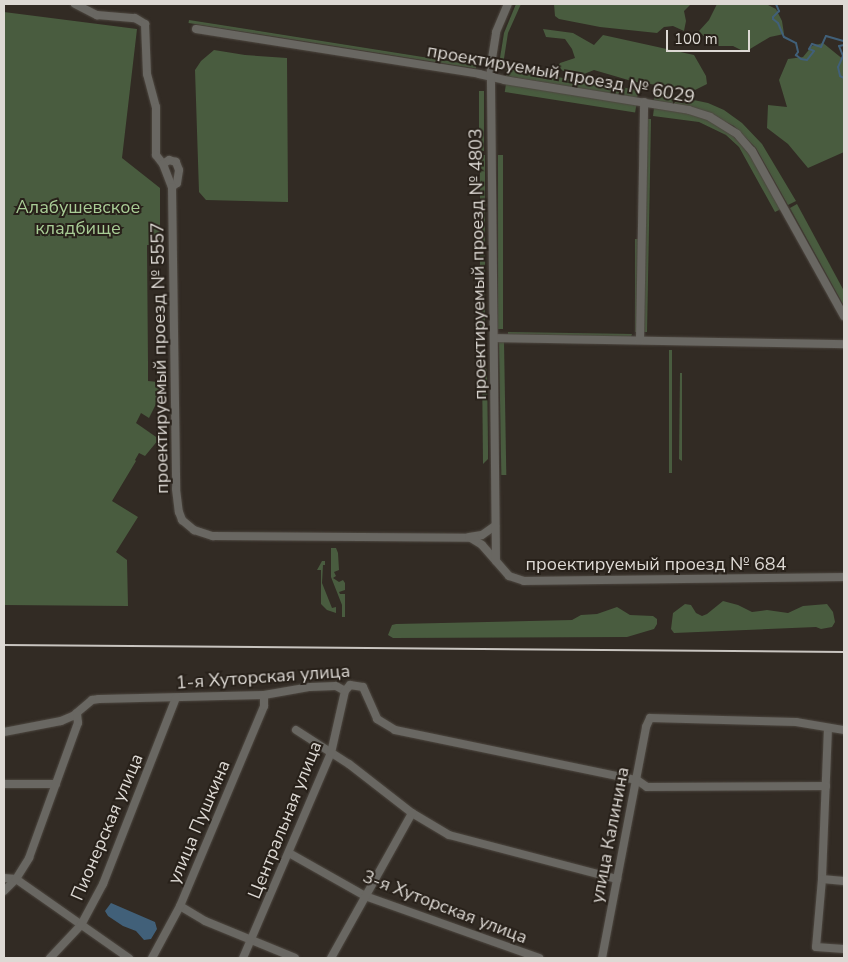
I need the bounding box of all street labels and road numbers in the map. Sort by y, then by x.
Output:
street label: проектируемый проезд № 6029 [425,40,697,108]
street label: проектируемый проезд № 4803 [465,128,491,400]
street label: проектируемый проезд № 5557 [147,222,173,494]
street label: проектируемый проезд № 684 [526,553,786,575]
street label: 1-я Хуторская улица [175,660,351,694]
street label: Центральная улица [244,738,326,902]
street label: Пионерская улица [66,750,148,904]
street label: улица Пушкина [163,757,235,887]
street label: улица Калинина [586,765,634,905]
street label: 3-я Хуторская улица [360,866,530,948]

